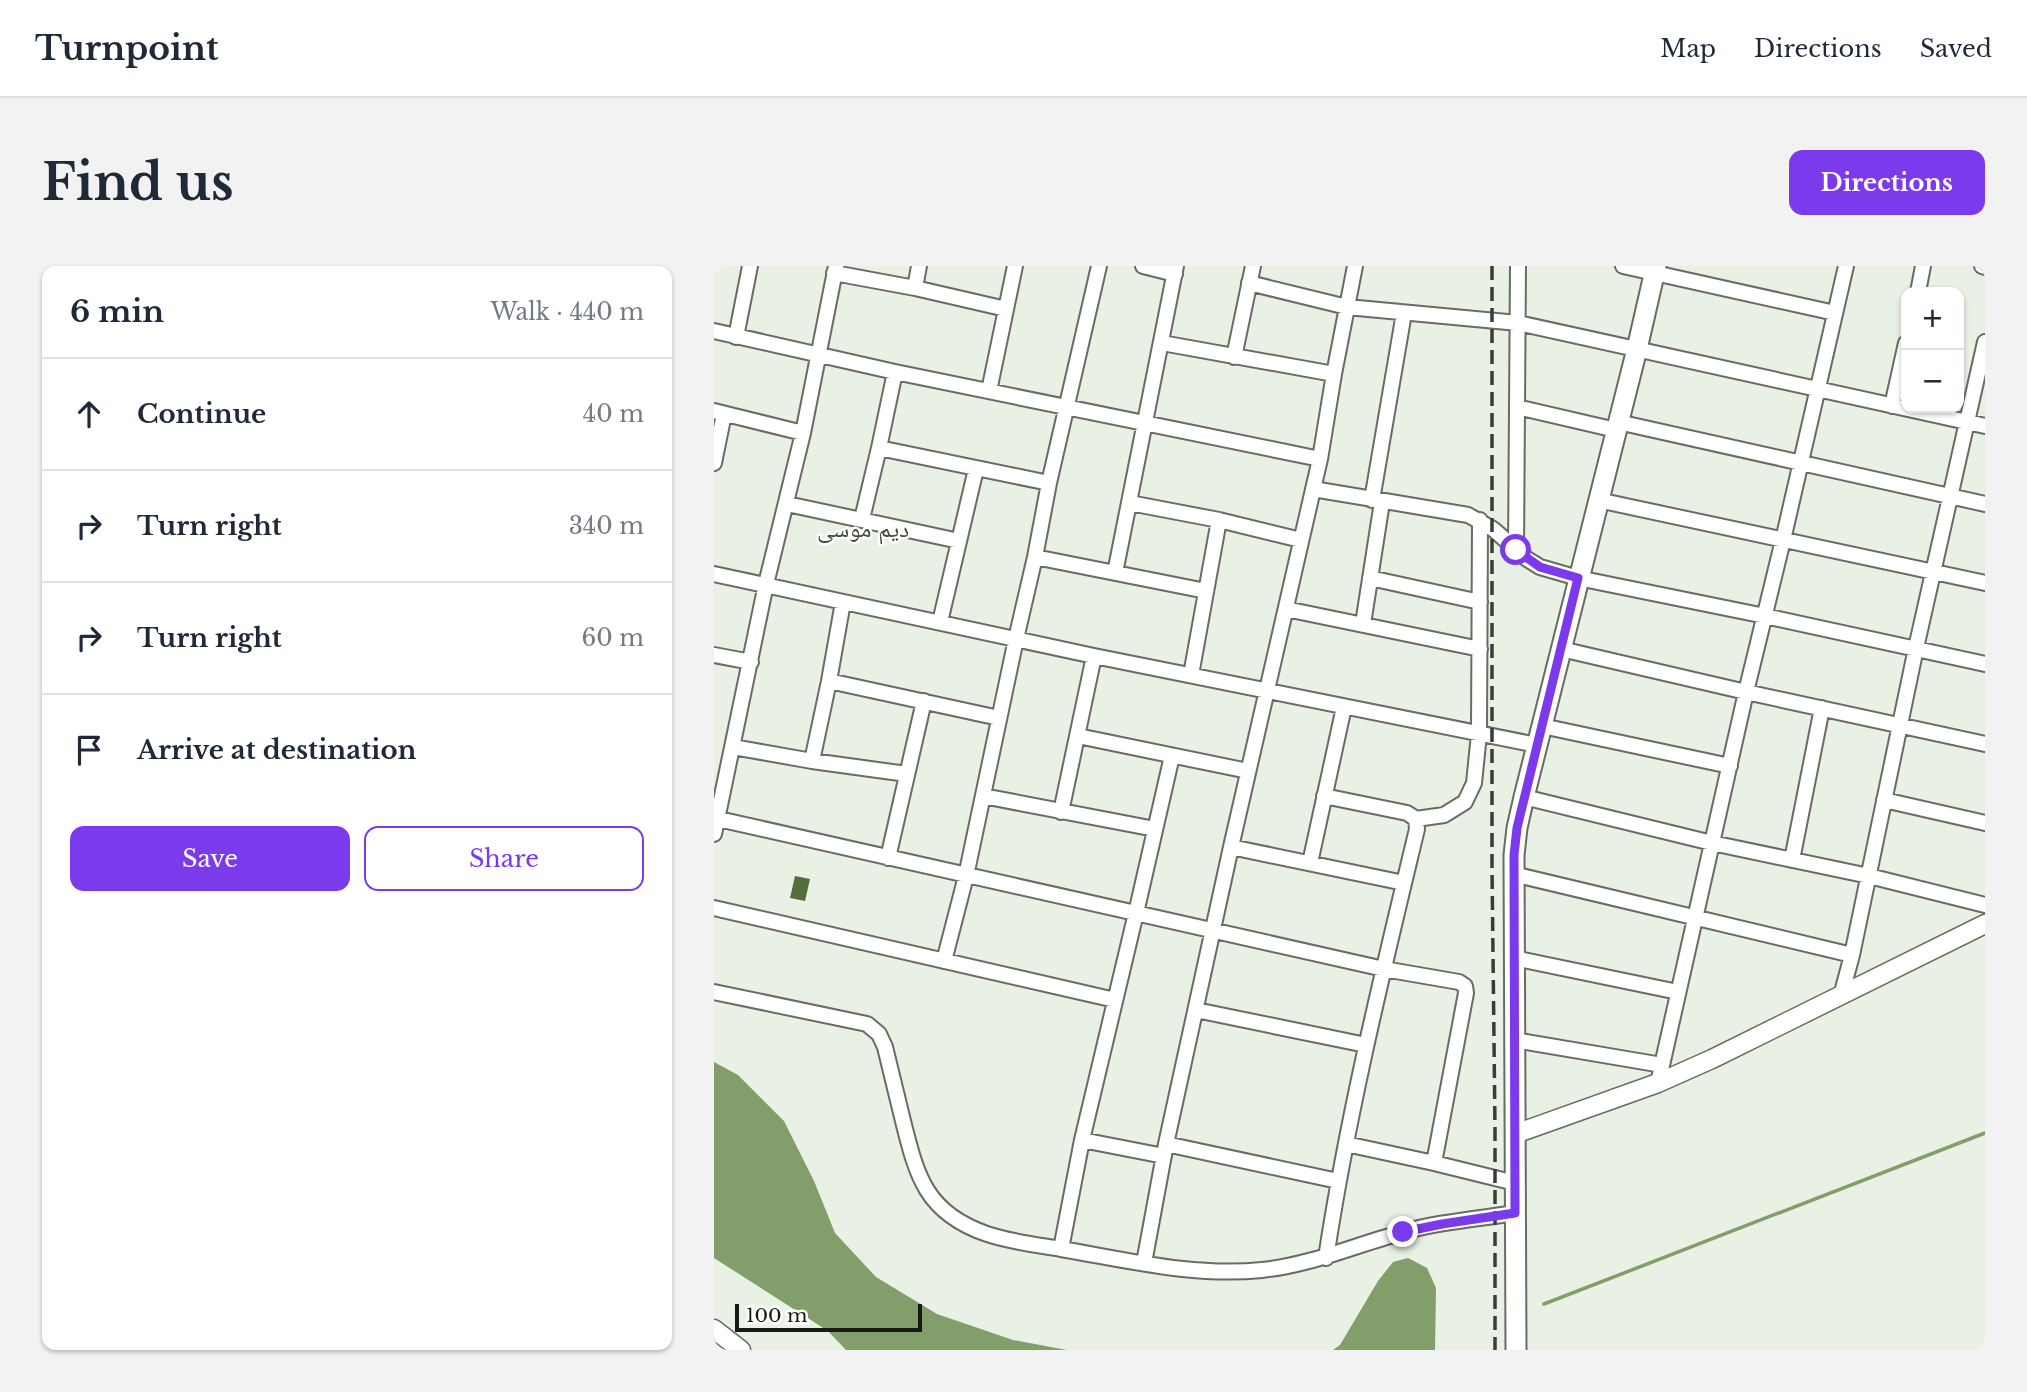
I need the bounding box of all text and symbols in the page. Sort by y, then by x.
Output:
text: Turnpoint [35,28,219,69]
text: Map [1660,34,1716,63]
text: Directions [1754,34,1882,63]
text: Saved [1920,34,1992,63]
button: Directions [1789,150,1985,215]
text: Find us [42,152,234,213]
map controls [1901,287,1964,413]
button: + [1901,287,1964,350]
text: 6 min [70,293,164,330]
text: Walk · 440 m [491,298,644,326]
button: − [1901,350,1964,413]
icon: ahead [70,395,108,433]
text: Continue [137,398,266,430]
text: 40 m [583,400,644,428]
icon: right [70,507,108,545]
text: Turn right [137,510,282,542]
text: 340 m [569,512,644,540]
district label: ديم موسى [817,514,909,545]
route start [1500,534,1531,565]
icon: right [70,619,108,657]
text: Turn right [137,622,282,654]
text: 60 m [582,624,644,652]
icon: arrive [70,731,108,769]
text: Arrive at destination [137,734,417,766]
button: Save [70,826,350,891]
button: Share [364,826,644,891]
route end [1387,1216,1418,1247]
scale bar [735,1301,922,1333]
text: 100 m [746,1304,807,1327]

